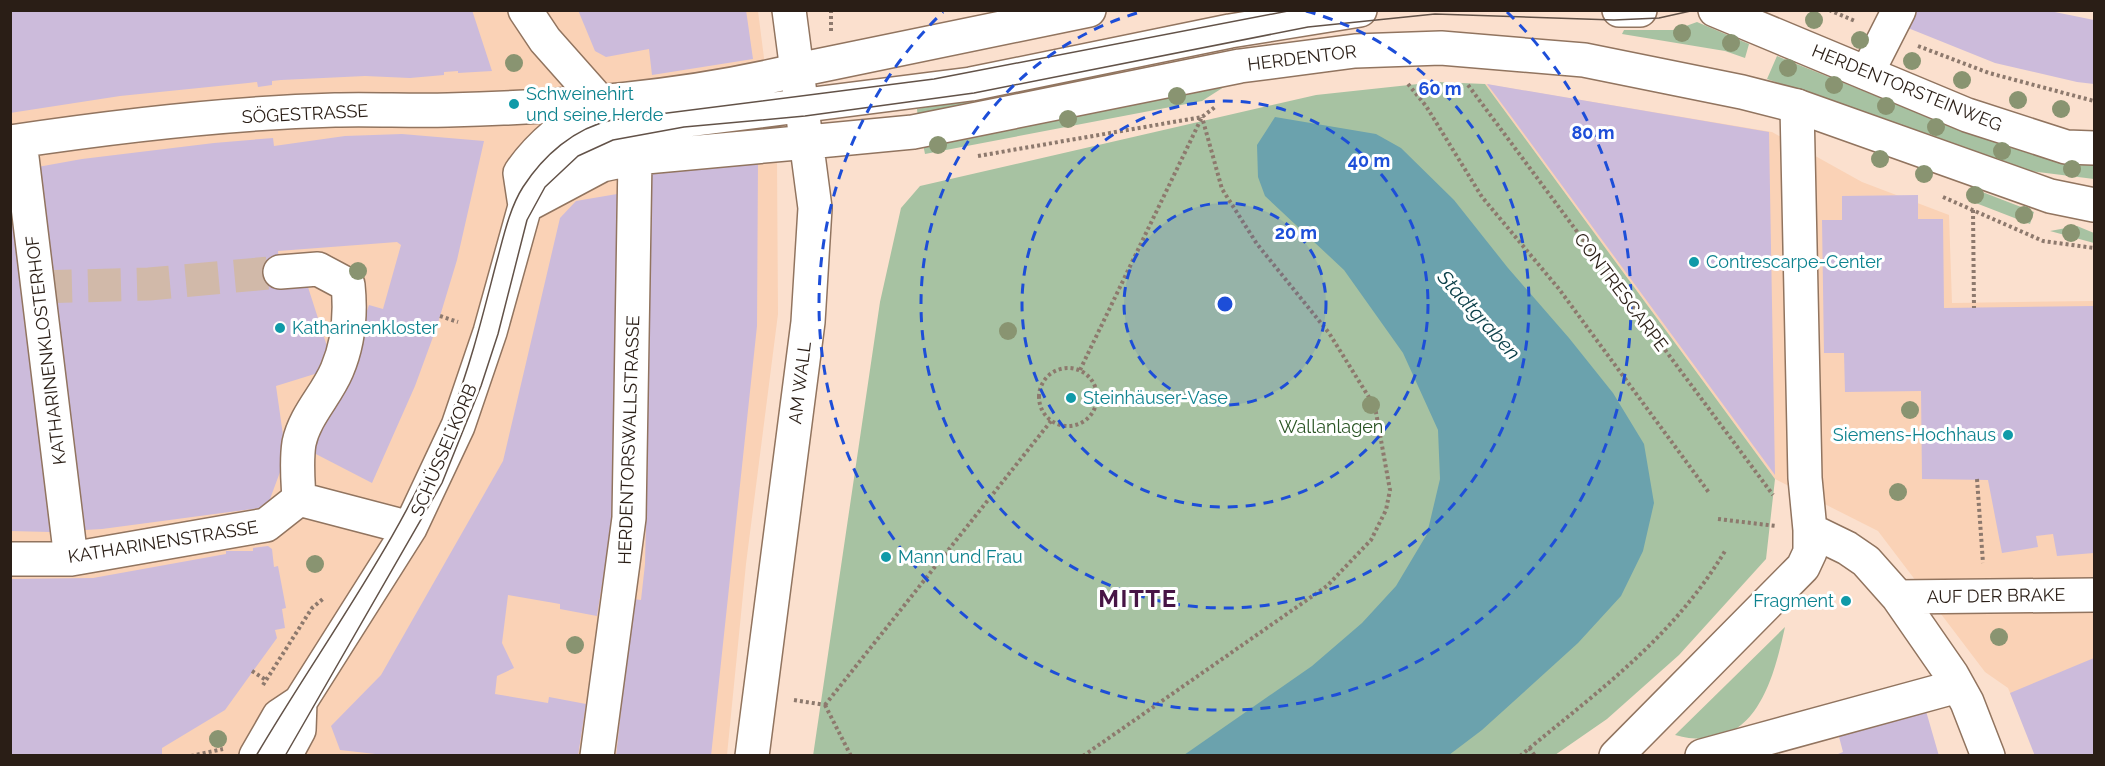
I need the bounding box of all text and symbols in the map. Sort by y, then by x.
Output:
street label: HERDENTOR [1246,40,1358,75]
street label: HERDENTORSTEINWEG [1809,40,2005,135]
text: 60 m [1418,78,1462,99]
place label: Schweinehirt und seine Herde [526,83,664,125]
marker: Schweinehirt und seine Herde [507,97,521,111]
street label: SÖGESTRASSE [241,100,369,127]
text: 80 m [1571,122,1615,143]
text: 40 m [1348,150,1390,171]
text: 20 m [1275,222,1317,243]
street label: CONTRESCARPE [1570,229,1673,355]
street label: KATHARINENKLOSTERHOF [21,234,70,466]
place label: Contrescarpe-Center [1706,251,1883,272]
marker: Contrescarpe-Center [1687,255,1701,269]
water label: Stadtgraben [1432,265,1525,365]
centre of rings [1215,294,1235,314]
street label: HERDENTORSWALLSTRASSE [614,315,643,565]
place label: Katharinenkloster [292,317,439,338]
marker: Katharinenkloster [273,321,287,335]
street label: AM WALL [784,340,815,425]
street label: SCHÜSSELKORB [406,381,481,519]
place label: Steinhäuser-Vase [1083,387,1228,408]
marker: Steinhäuser-Vase [1064,391,1078,405]
park label: Wallanlagen [1279,416,1383,437]
place label: Siemens-Hochhaus [1833,424,1996,445]
marker: Siemens-Hochhaus [2001,428,2015,442]
street label: KATHARINENSTRASSE [66,516,260,567]
place label: Mann und Frau [898,546,1023,567]
marker: Mann und Frau [879,550,893,564]
district label: MITTE [1098,584,1178,613]
street label: AUF DER BRAKE [1927,584,2065,607]
place label: Fragment [1753,590,1834,611]
marker: Fragment [1839,594,1853,608]

